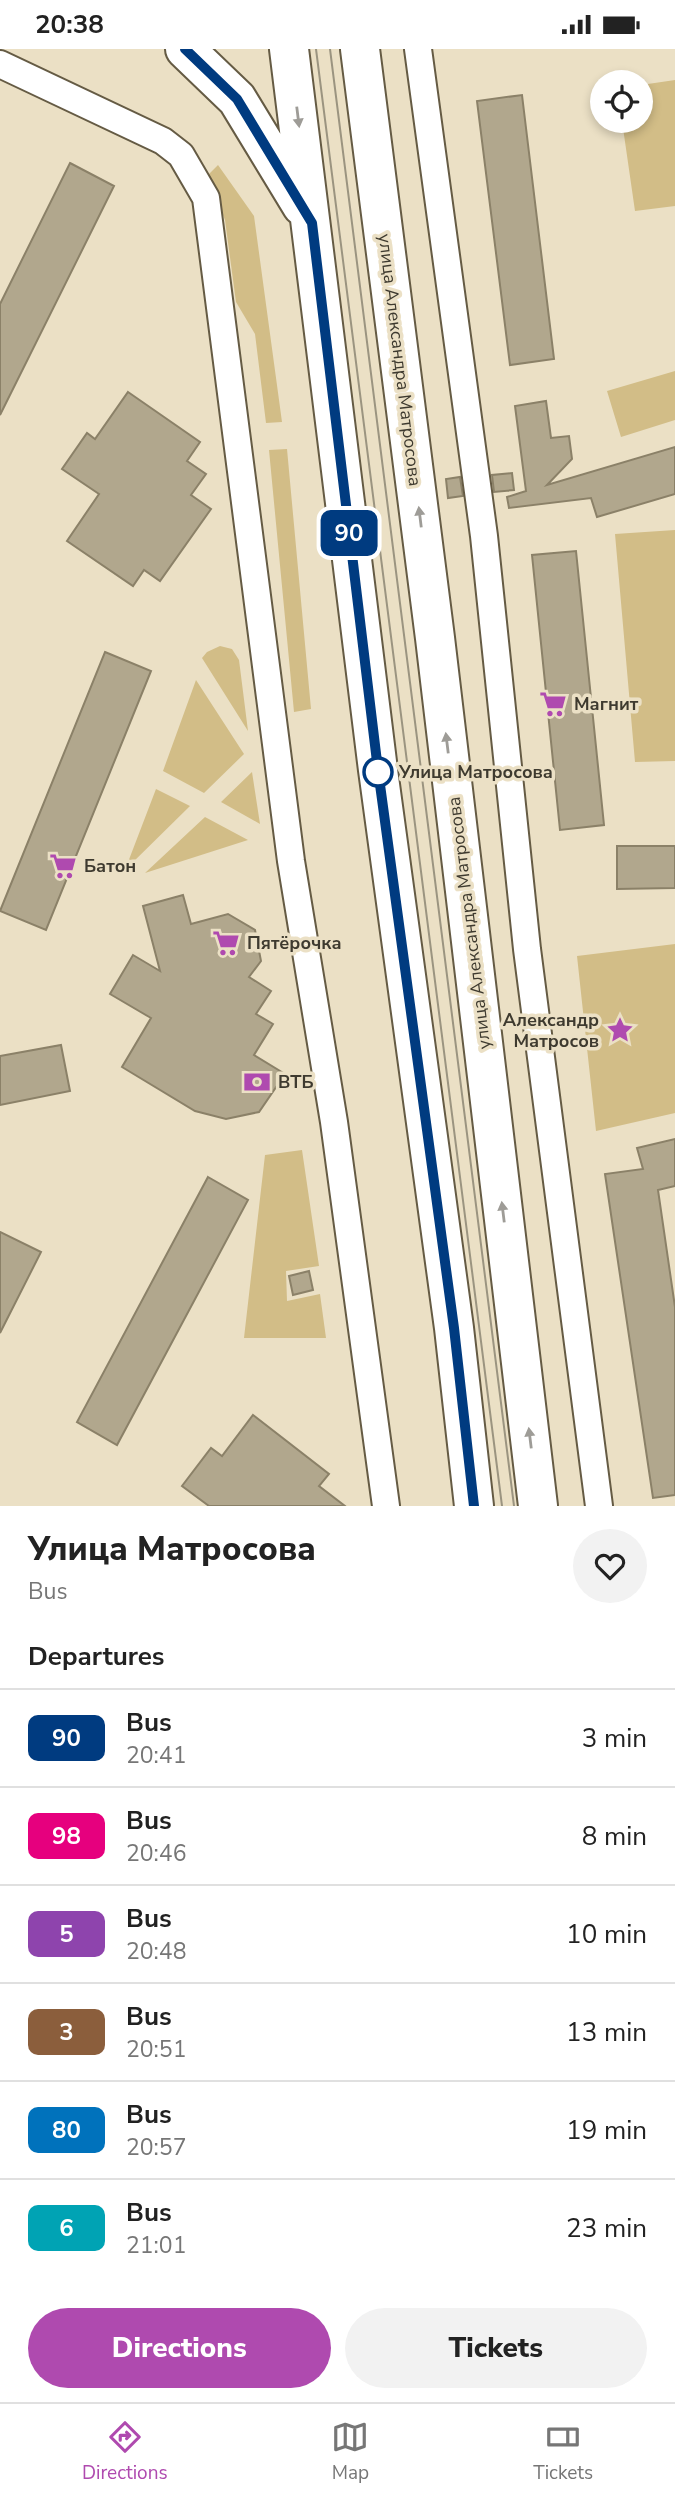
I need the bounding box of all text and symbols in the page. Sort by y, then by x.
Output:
text: 20:38 [35,7,104,42]
map controls [590,70,653,133]
button: locate [590,70,653,133]
one-way arrow [293,106,304,128]
street label: улица Александра Матросова [373,232,427,488]
one-way arrow [414,506,425,528]
line badge: 90 [318,510,380,556]
text: 90 [335,517,363,549]
supermarket icon: Магнит [538,689,568,719]
place label: Магнит [574,692,639,716]
one-way arrow [442,732,453,754]
marker: Улица Матросова [363,757,393,787]
place label: Улица Матросова [398,760,553,784]
street label: улица Александра Матросова [442,795,496,1051]
supermarket icon: Батон [48,851,78,881]
place label: Батон [84,854,136,878]
supermarket icon: Пятёрочка [211,928,241,958]
place label: Пятёрочка [247,931,342,955]
place label: Александр Матросов [503,1008,599,1053]
place icon: Александр Матросов [605,1015,635,1045]
bank icon: ВТБ [242,1067,272,1097]
place label: ВТБ [278,1070,314,1094]
one-way arrow [497,1201,508,1223]
one-way arrow [524,1427,535,1449]
text: Улица Матросова [28,1527,316,1572]
button: heart [573,1529,647,1603]
text: Bus [28,1576,68,1607]
text: Departures [28,1639,164,1674]
text: Bus [126,1705,172,1740]
text: 3 min [582,1721,647,1756]
text: 90 [52,1722,81,1754]
text: 20:41 [126,1740,186,1771]
text: Bus [126,1803,172,1838]
text: 8 min [582,1819,647,1854]
text: 98 [52,1820,81,1852]
text: 20:46 [126,1838,186,1869]
text: Bus [126,1901,172,1936]
text: 10 min [566,1917,647,1952]
text: 5 [59,1918,74,1950]
text: 20:48 [126,1936,186,1967]
text: Bus [126,1999,172,2034]
text: 13 min [566,2015,647,2050]
text: 3 [59,2016,74,2048]
text: 20:51 [126,2034,186,2065]
text: Bus [126,2097,172,2132]
text: 19 min [566,2113,647,2148]
text: 80 [52,2114,81,2146]
text: 20:57 [126,2132,186,2163]
text: Bus [126,2195,172,2230]
text: 23 min [566,2211,647,2246]
text: 6 [59,2212,74,2244]
text: 21:01 [126,2230,186,2261]
button: Directions [28,2308,331,2388]
button: Tickets [345,2308,647,2388]
tab: Directions [82,2418,168,2486]
tab: Map [331,2418,369,2486]
tab: Tickets [533,2418,593,2486]

